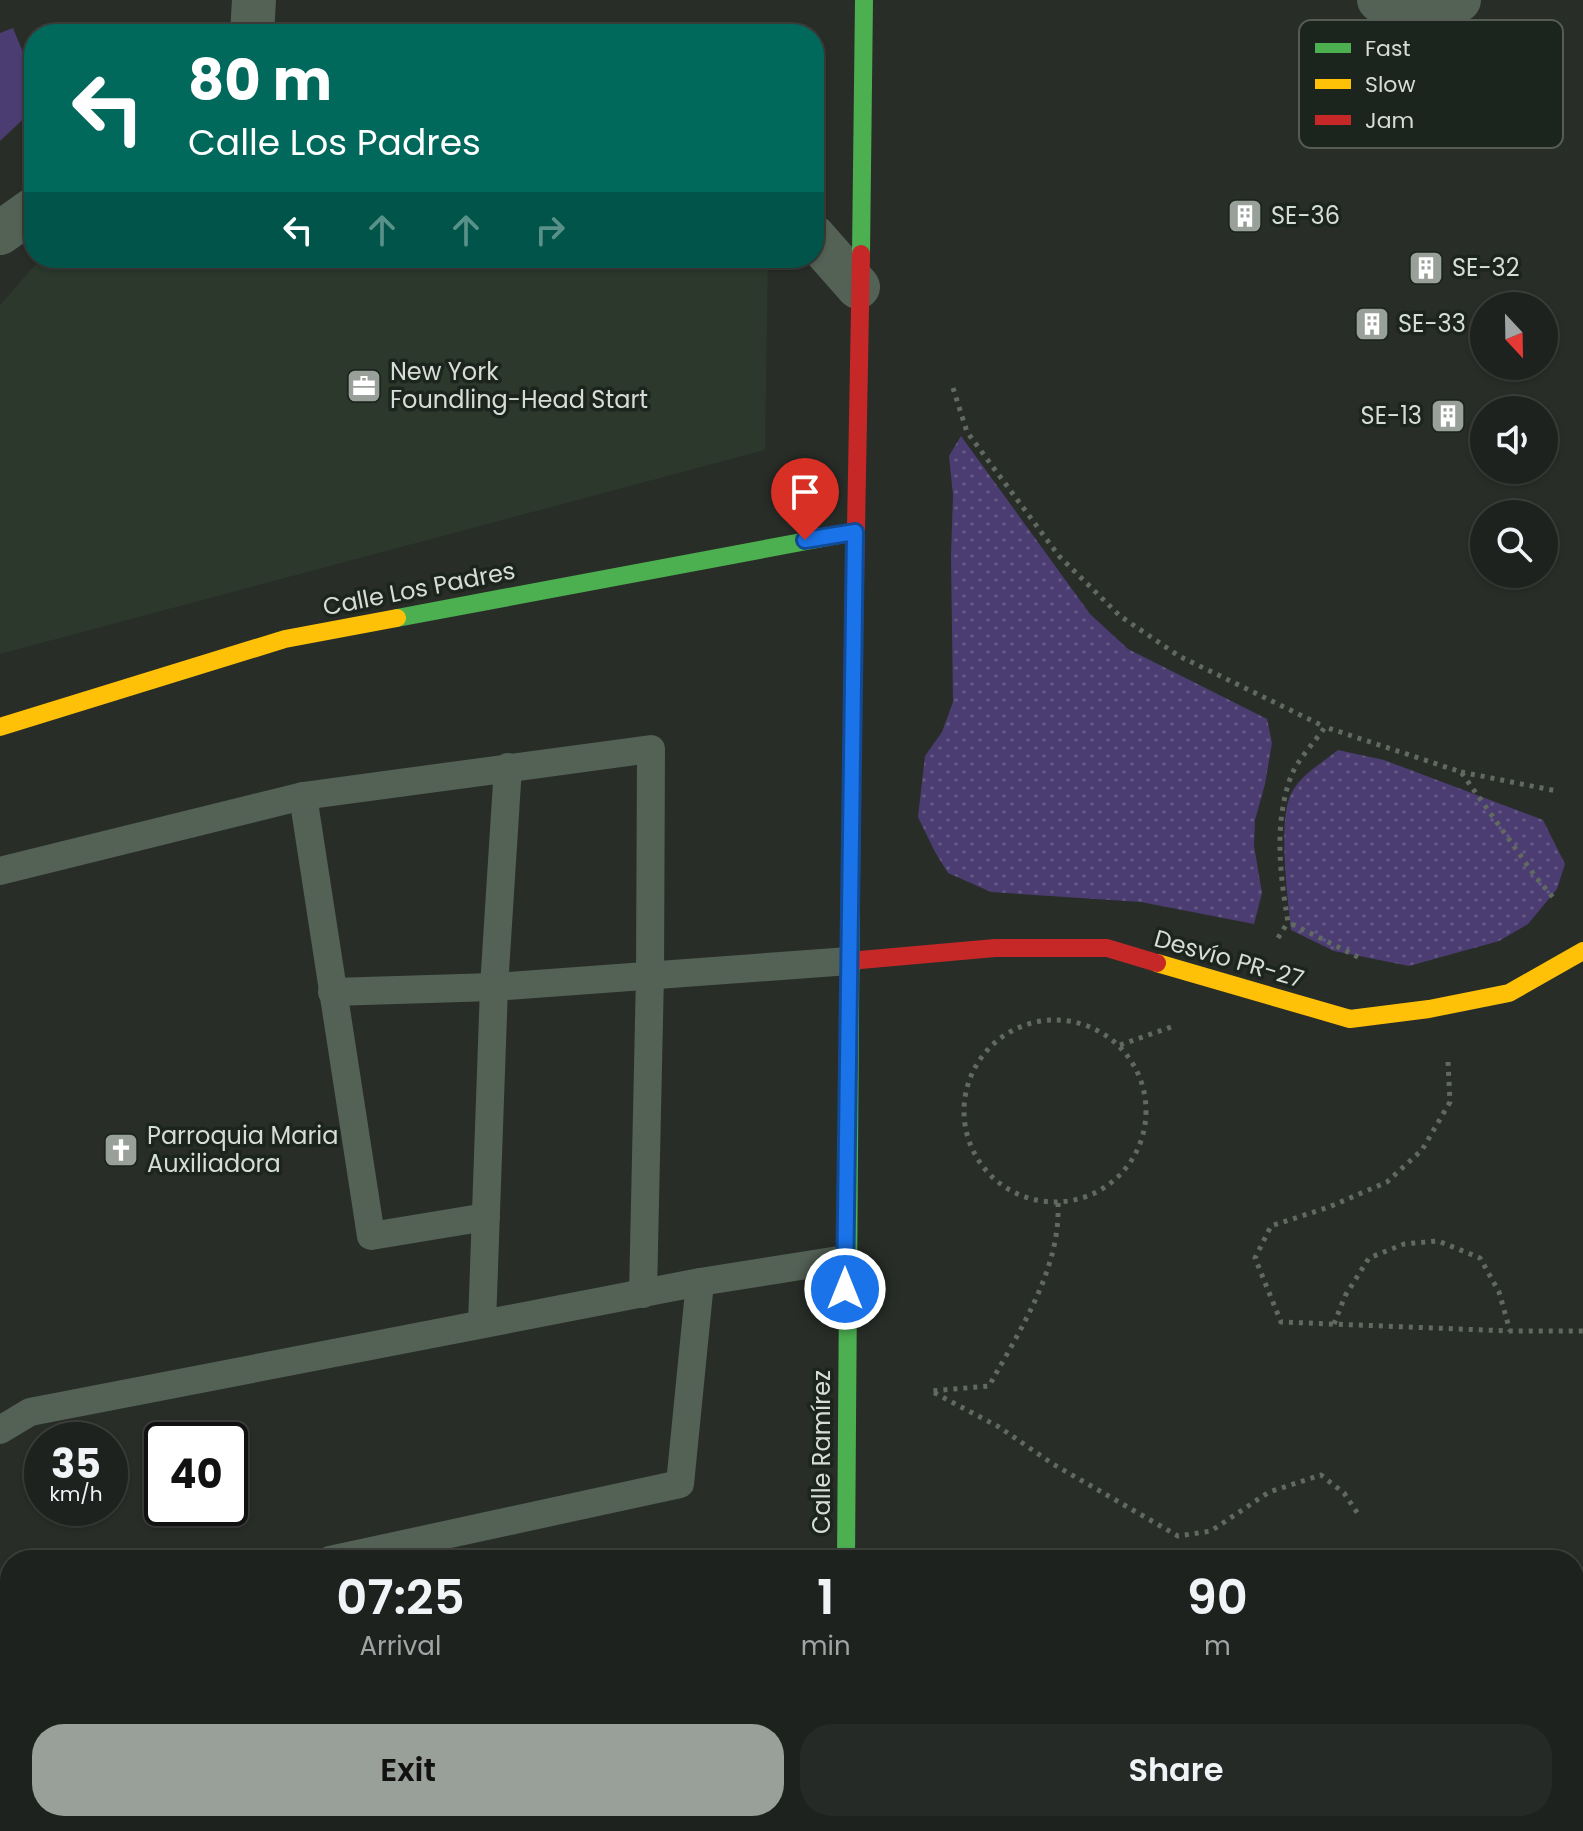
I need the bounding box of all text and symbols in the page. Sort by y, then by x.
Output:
legend [1299,20,1563,148]
text: Fast [1365,33,1410,64]
text: 80 m [188,41,332,120]
icon: left [56,56,160,160]
text: Slow [1365,69,1415,100]
text: Jam [1365,105,1414,136]
text: Calle Los Padres [188,117,481,168]
building icon: SE-36 [1226,197,1264,235]
place label: SE-36 [1271,199,1340,232]
icon: left [276,208,320,252]
icon: ahead [360,208,404,252]
icon: ahead [444,208,488,252]
icon: right [528,208,572,252]
building icon: SE-32 [1407,249,1445,287]
place label: SE-32 [1452,251,1520,284]
north arrow [1470,292,1558,380]
map controls [1470,292,1558,588]
building icon: SE-33 [1353,305,1391,343]
place label: SE-33 [1398,307,1466,340]
place label: New York Foundling-Head Start [390,355,648,416]
office icon: New York Foundling-Head Start [345,367,383,405]
button: sound [1470,396,1558,484]
building icon: SE-13 [1429,397,1467,435]
place label: SE-13 [1361,399,1422,432]
pin [771,458,839,540]
icon: arrive [783,470,827,514]
button: search [1470,500,1558,588]
street label: Calle Los Padres [320,554,518,623]
street label: Desvío PR-27 [1151,921,1308,996]
place label: Parroquia Maria Auxiliadora [147,1119,338,1180]
church icon: Parroquia Maria Auxiliadora [102,1131,140,1169]
position arrow [803,1247,887,1331]
street label: Calle Ramírez [805,1370,838,1534]
speed limit sign: 40 [144,1422,248,1526]
text: 35 [51,1436,101,1492]
text: km/h [49,1480,103,1508]
text: 07:25 [336,1564,465,1631]
text: 1 [817,1564,834,1631]
text: 90 [1187,1564,1248,1631]
text: Arrival [359,1628,441,1664]
text: min [801,1628,851,1664]
text: m [1204,1628,1231,1664]
button: Exit [32,1724,784,1816]
button: Share [800,1724,1552,1816]

